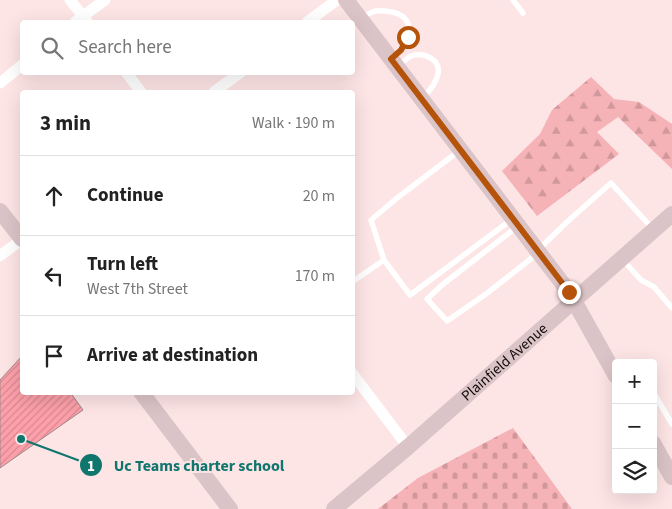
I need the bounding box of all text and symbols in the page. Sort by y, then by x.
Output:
search box [20,20,355,75]
route start [397,26,420,49]
icon: search [38,34,66,62]
text: Search here [78,34,172,61]
text: 3 min [40,108,91,138]
text: Walk · 190 m [252,112,335,134]
icon: ahead [40,182,68,210]
text: Continue [87,182,164,209]
text: 20 m [303,185,335,207]
text: Turn left [87,251,158,278]
icon: left [40,262,68,290]
text: 170 m [295,265,335,287]
text: West 7th Street [87,278,188,300]
route end [558,281,581,304]
street label: Plainfield Avenue [457,318,552,406]
icon: arrive [40,342,68,370]
text: Arrive at destination [87,342,258,369]
map controls [612,359,657,494]
button: + [612,359,657,404]
button: − [612,404,657,449]
button: layers [612,449,657,494]
callout: Uc Teams charter school [78,450,294,481]
text: Uc Teams charter school [114,455,285,477]
text: 1 [87,456,95,477]

